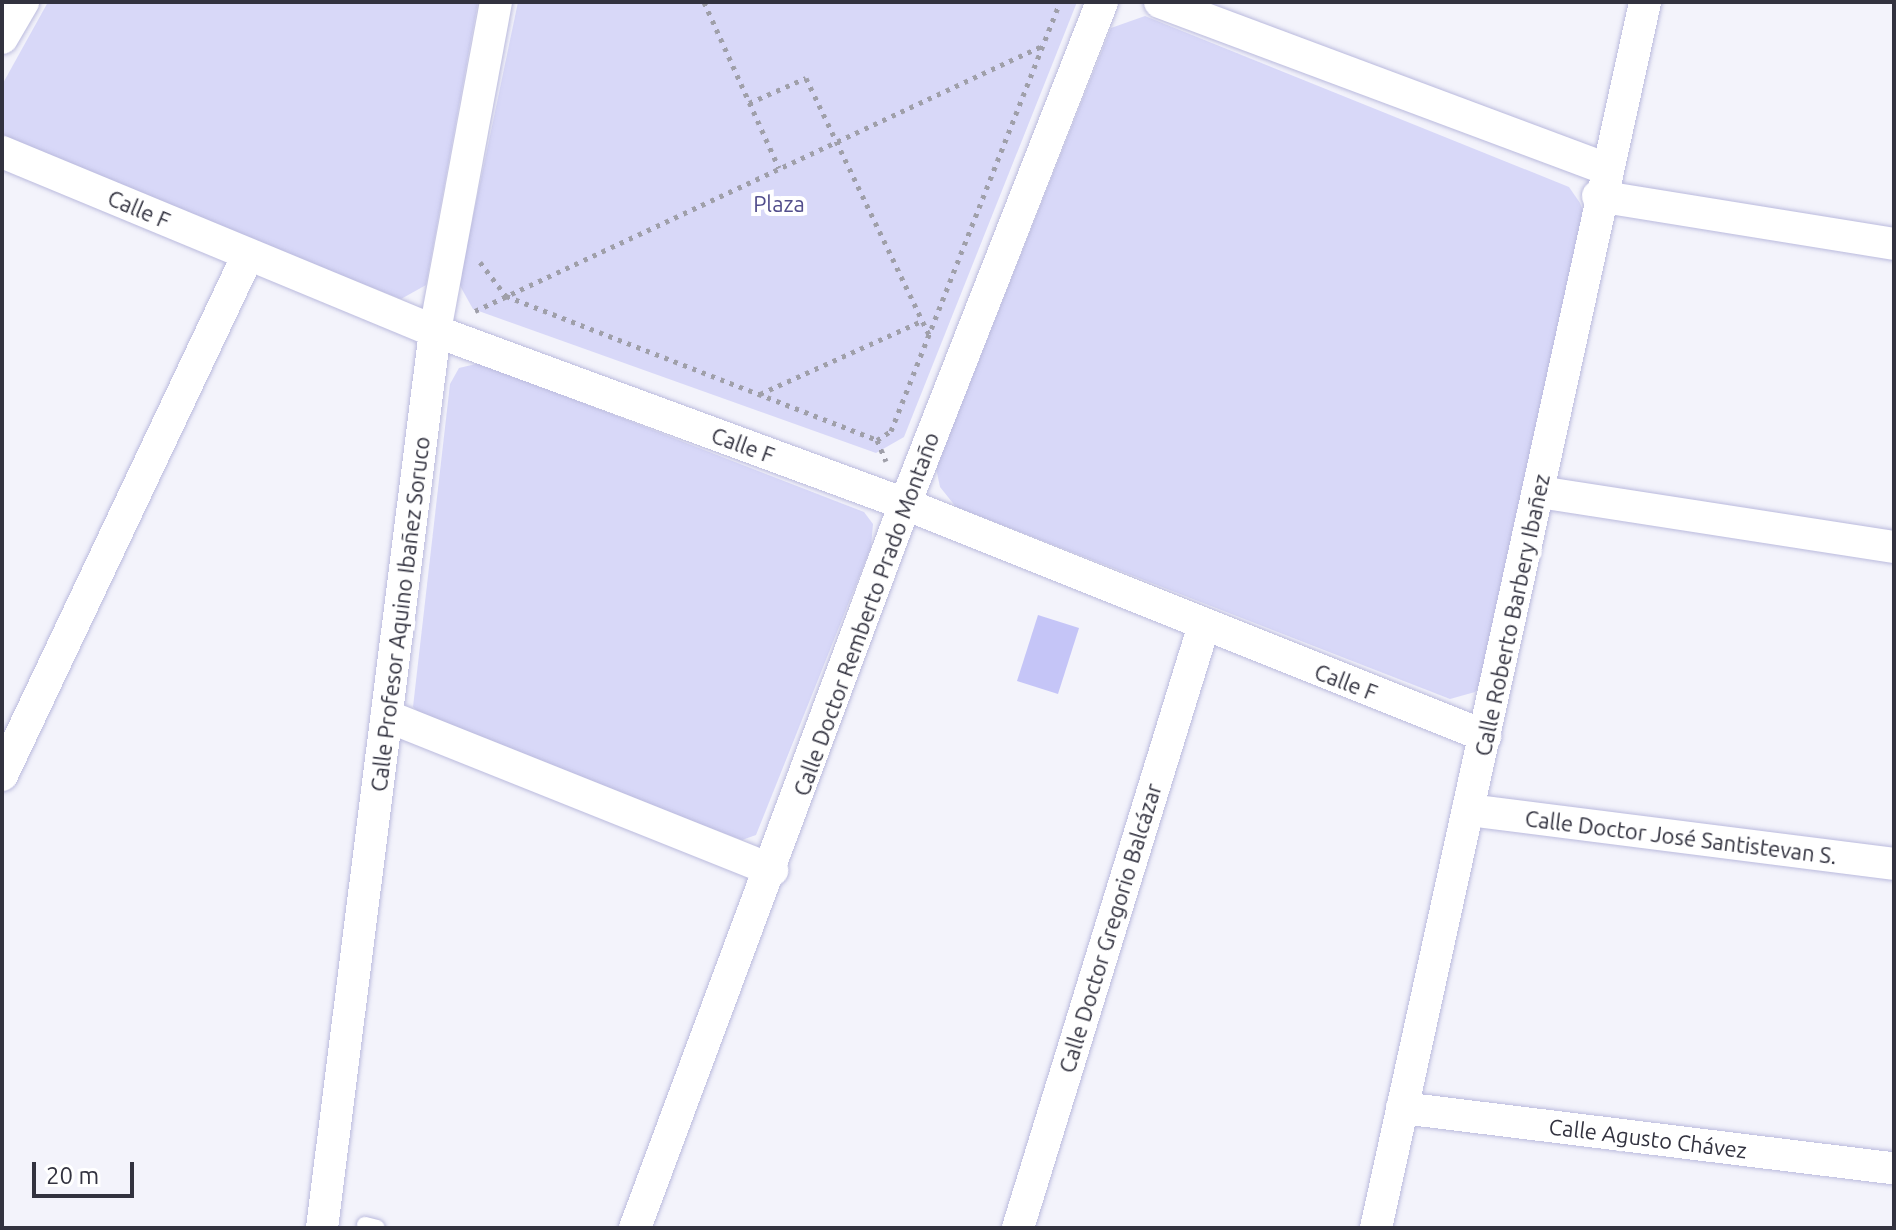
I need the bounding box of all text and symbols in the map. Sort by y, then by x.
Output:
street label: Calle F [104,184,174,234]
park label: Plaza [753,191,805,217]
street label: Calle F [708,421,778,469]
street label: Calle Doctor Remberto Prado Montaño [788,429,944,799]
street label: Calle Profesor Aquino Ibañez Soruco [365,435,435,793]
street label: Calle Roberto Barbery Ibañez [1469,472,1555,758]
street label: Calle F [1311,658,1381,706]
street label: Calle Doctor Gregorio Balcázar [1053,780,1167,1076]
street label: Calle Doctor José Santistevan S. [1524,805,1838,869]
street label: Calle Agusto Chávez [1547,1113,1749,1163]
scale bar [36,1146,138,1196]
text: 20 m [46,1162,99,1189]

